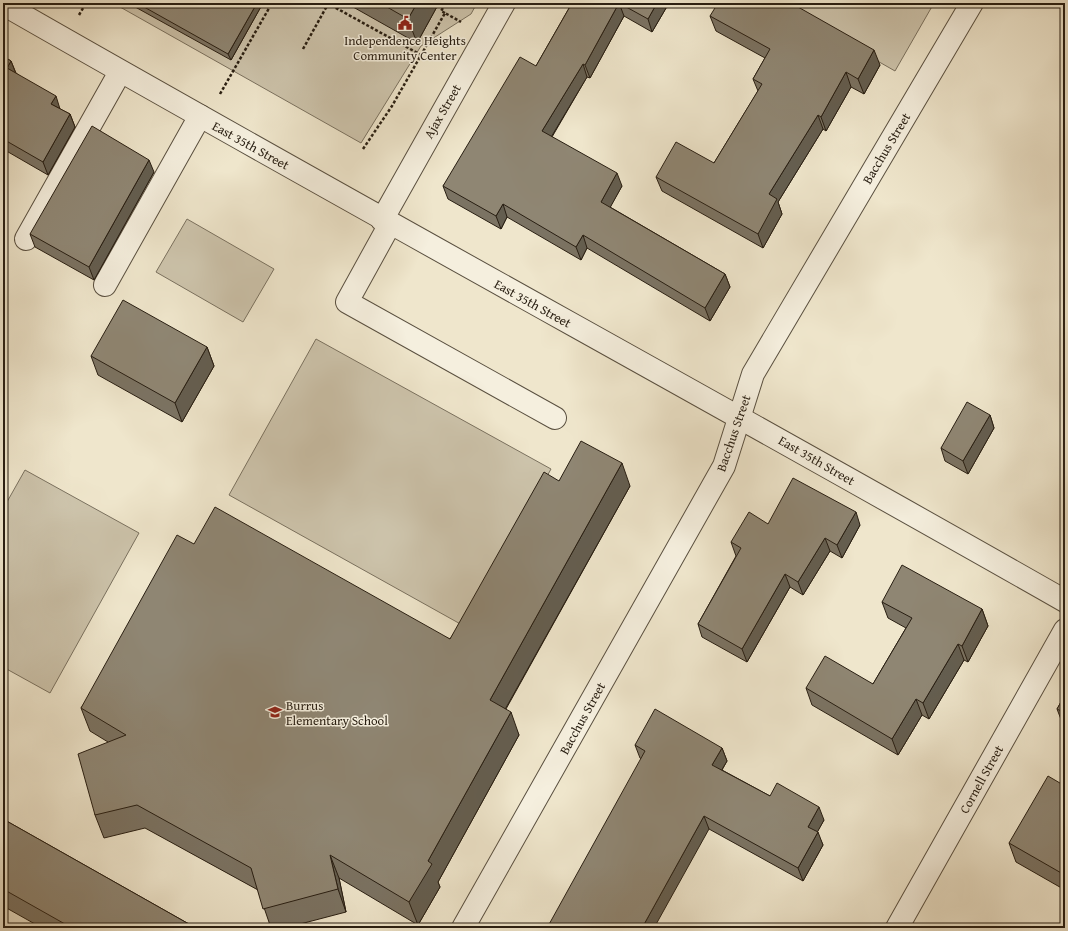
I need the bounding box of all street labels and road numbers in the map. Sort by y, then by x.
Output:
street label: Ajax Street [419,80,466,142]
street label: Bacchus Street [858,109,915,187]
street label: East 35th Street [209,116,293,175]
street label: East 35th Street [491,274,575,333]
street label: Bacchus Street [711,392,756,474]
street label: East 35th Street [775,431,859,490]
street label: Bacchus Street [555,678,610,758]
street label: Cornell Street [955,741,1008,817]

